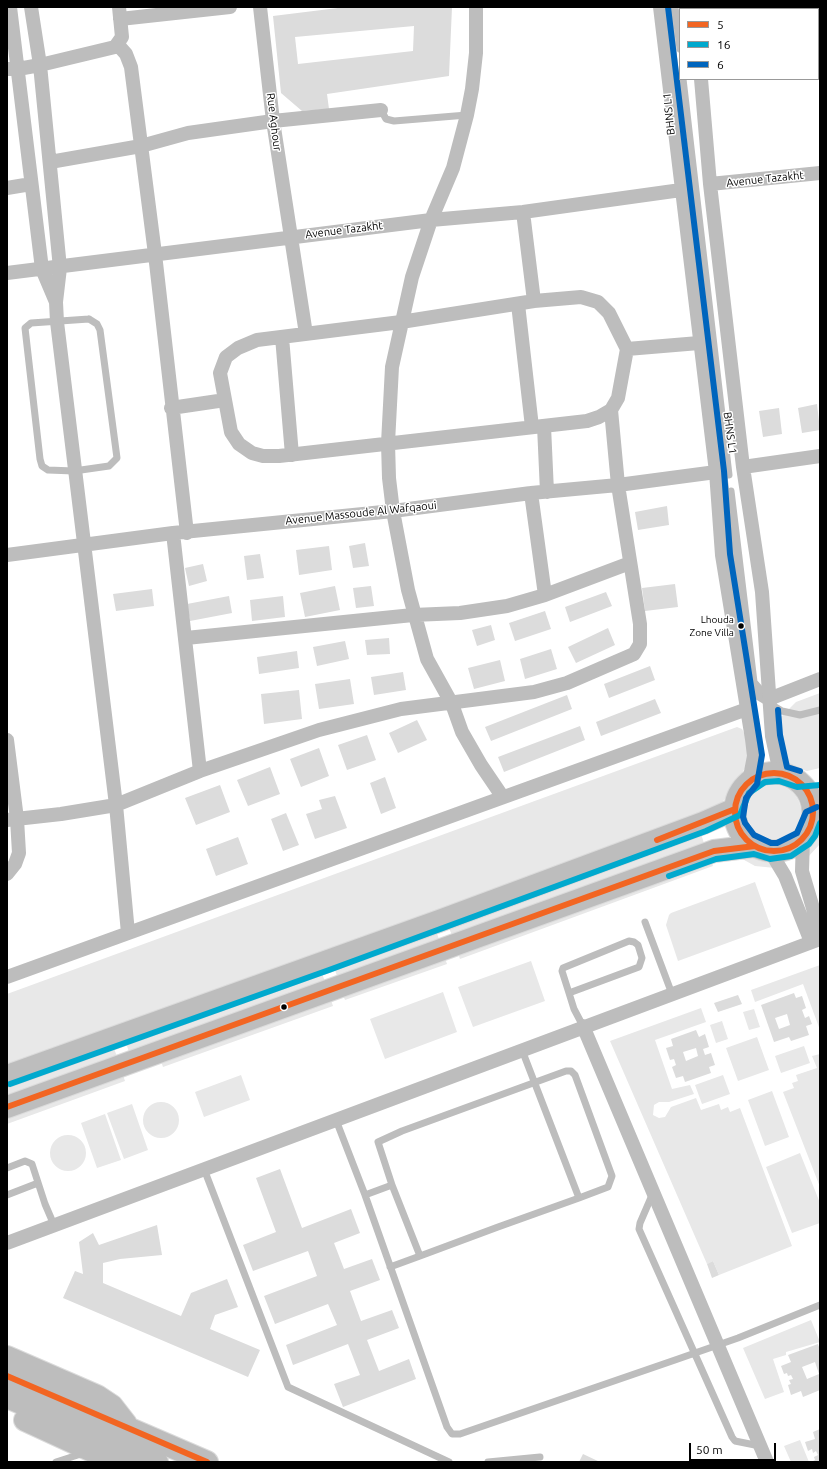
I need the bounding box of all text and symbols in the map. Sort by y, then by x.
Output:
legend [679,8,819,80]
text: 5 [717,18,724,31]
text: 16 [717,38,731,51]
text: 6 [717,58,724,71]
street label: Rue Aghour [264,92,284,152]
street label: BHNS L1 [660,92,678,136]
street label: Avenue Tazakht [726,168,804,190]
street label: Avenue Tazakht [305,219,383,241]
street label: BHNS L1 [721,411,739,455]
street label: Avenue Massoude Al Wafqaoui [285,498,437,528]
place label: Lhouda Zone Villa [690,614,734,638]
marker: Lhouda Zone Villa [736,621,746,631]
unlabelled marker [279,1002,289,1012]
scale bar [691,1435,778,1461]
text: 50 m [696,1443,723,1456]

